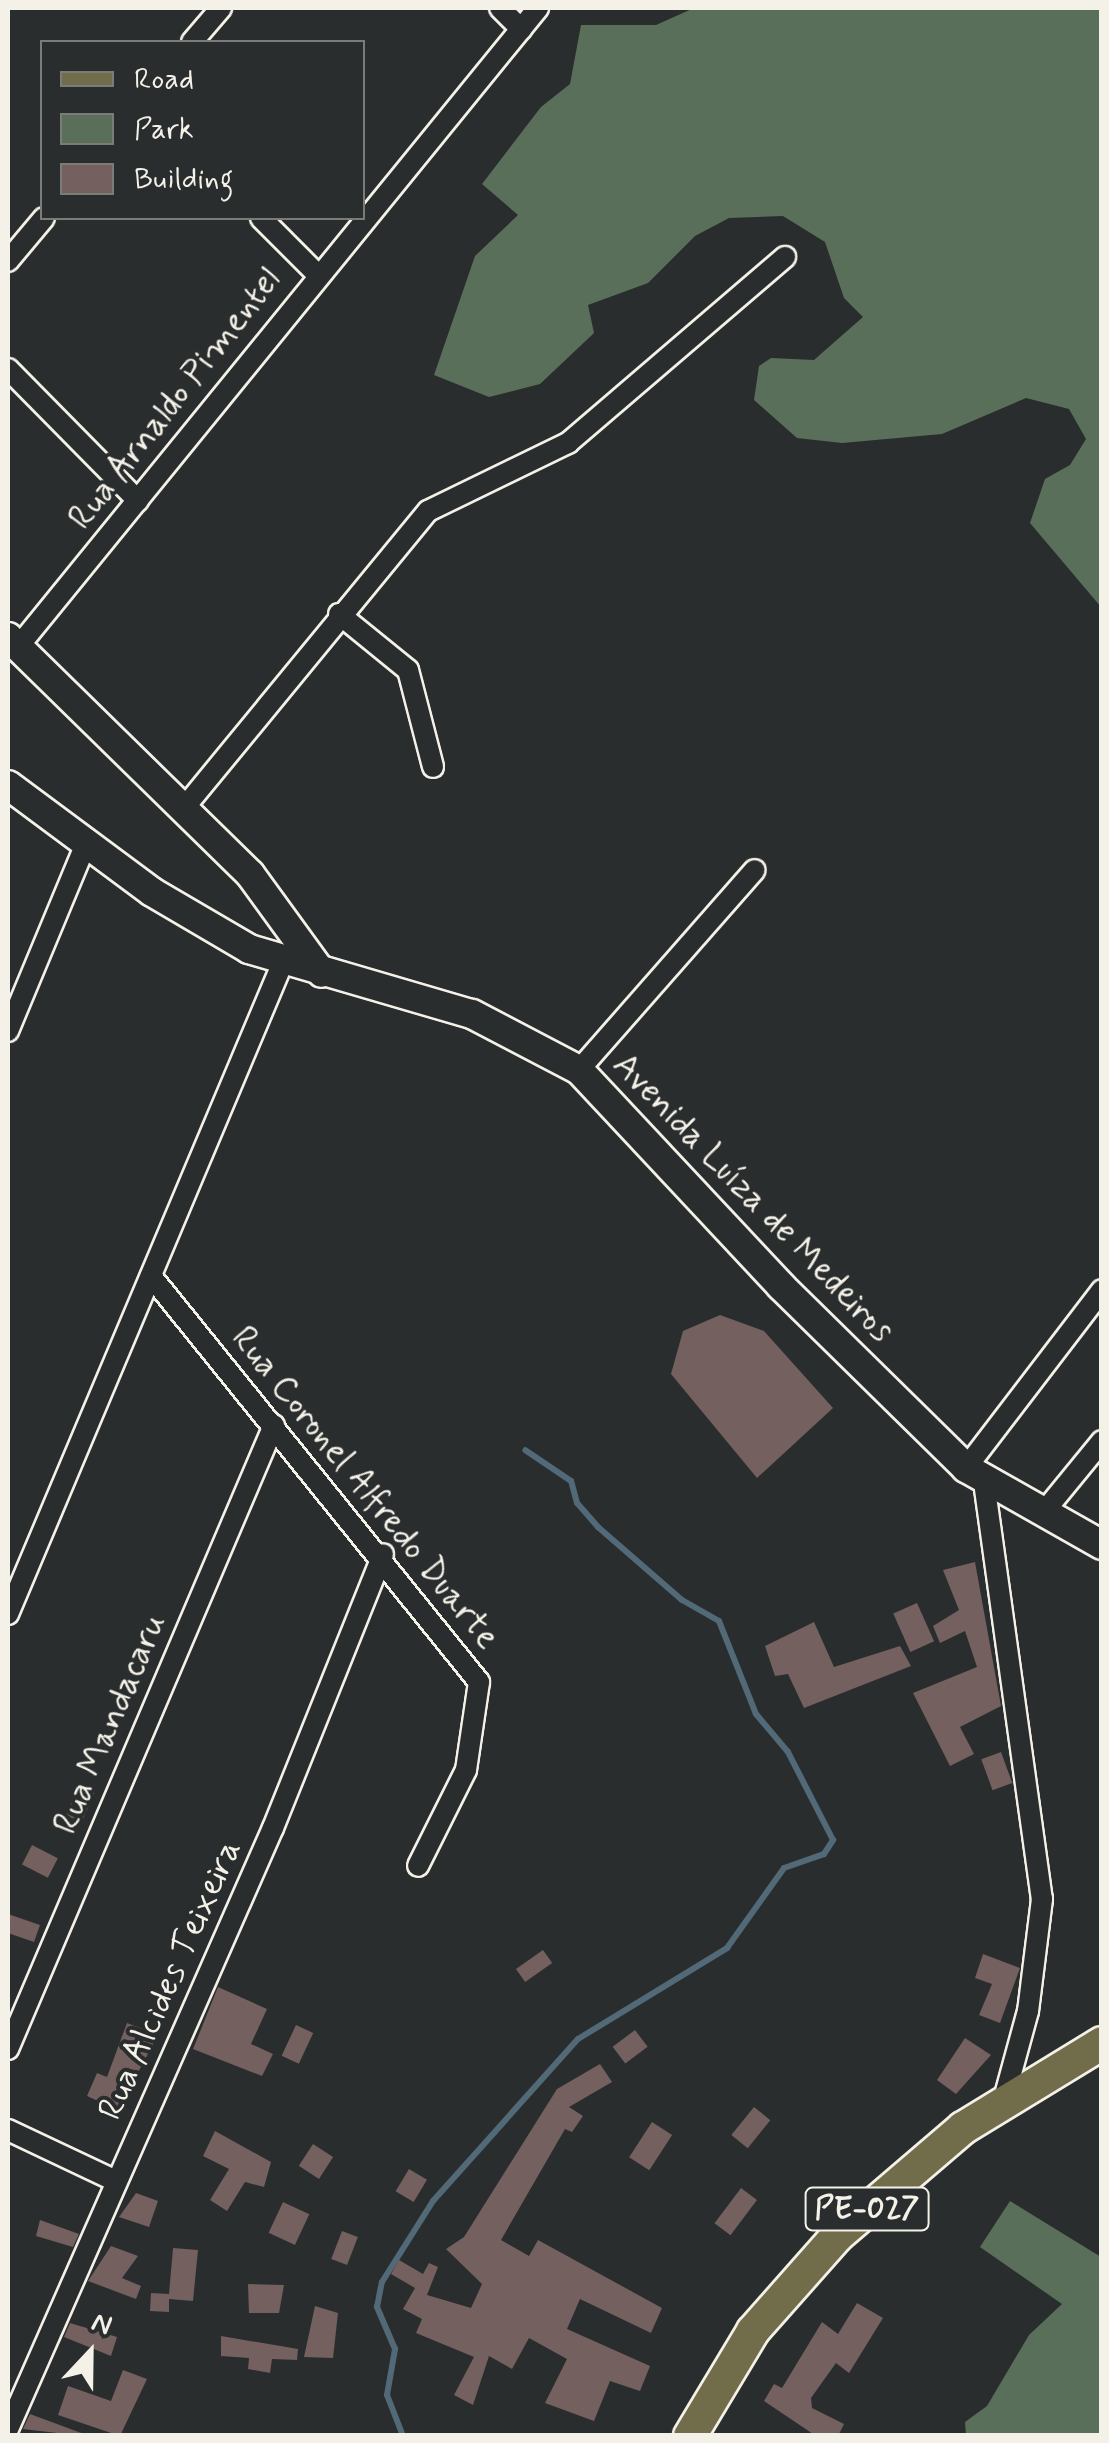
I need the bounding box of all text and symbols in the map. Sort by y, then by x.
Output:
legend [40,40,365,220]
text: Road [134,60,194,99]
text: Park [134,110,194,149]
text: Building [134,160,233,199]
street label: Rua Arnaldo Pimentel [57,256,293,542]
street label: Avenida Luíza de Medeiros [601,1042,905,1354]
street label: Rua Coronel Alfredo Duarte [221,1317,509,1659]
street label: Rua Mandacaru [45,1609,175,1839]
street label: Rua Alcides Teixeira [90,1835,250,2125]
road number: PE-027 [804,2182,930,2236]
north arrow [40,2303,140,2403]
text: N [86,2304,117,2345]

